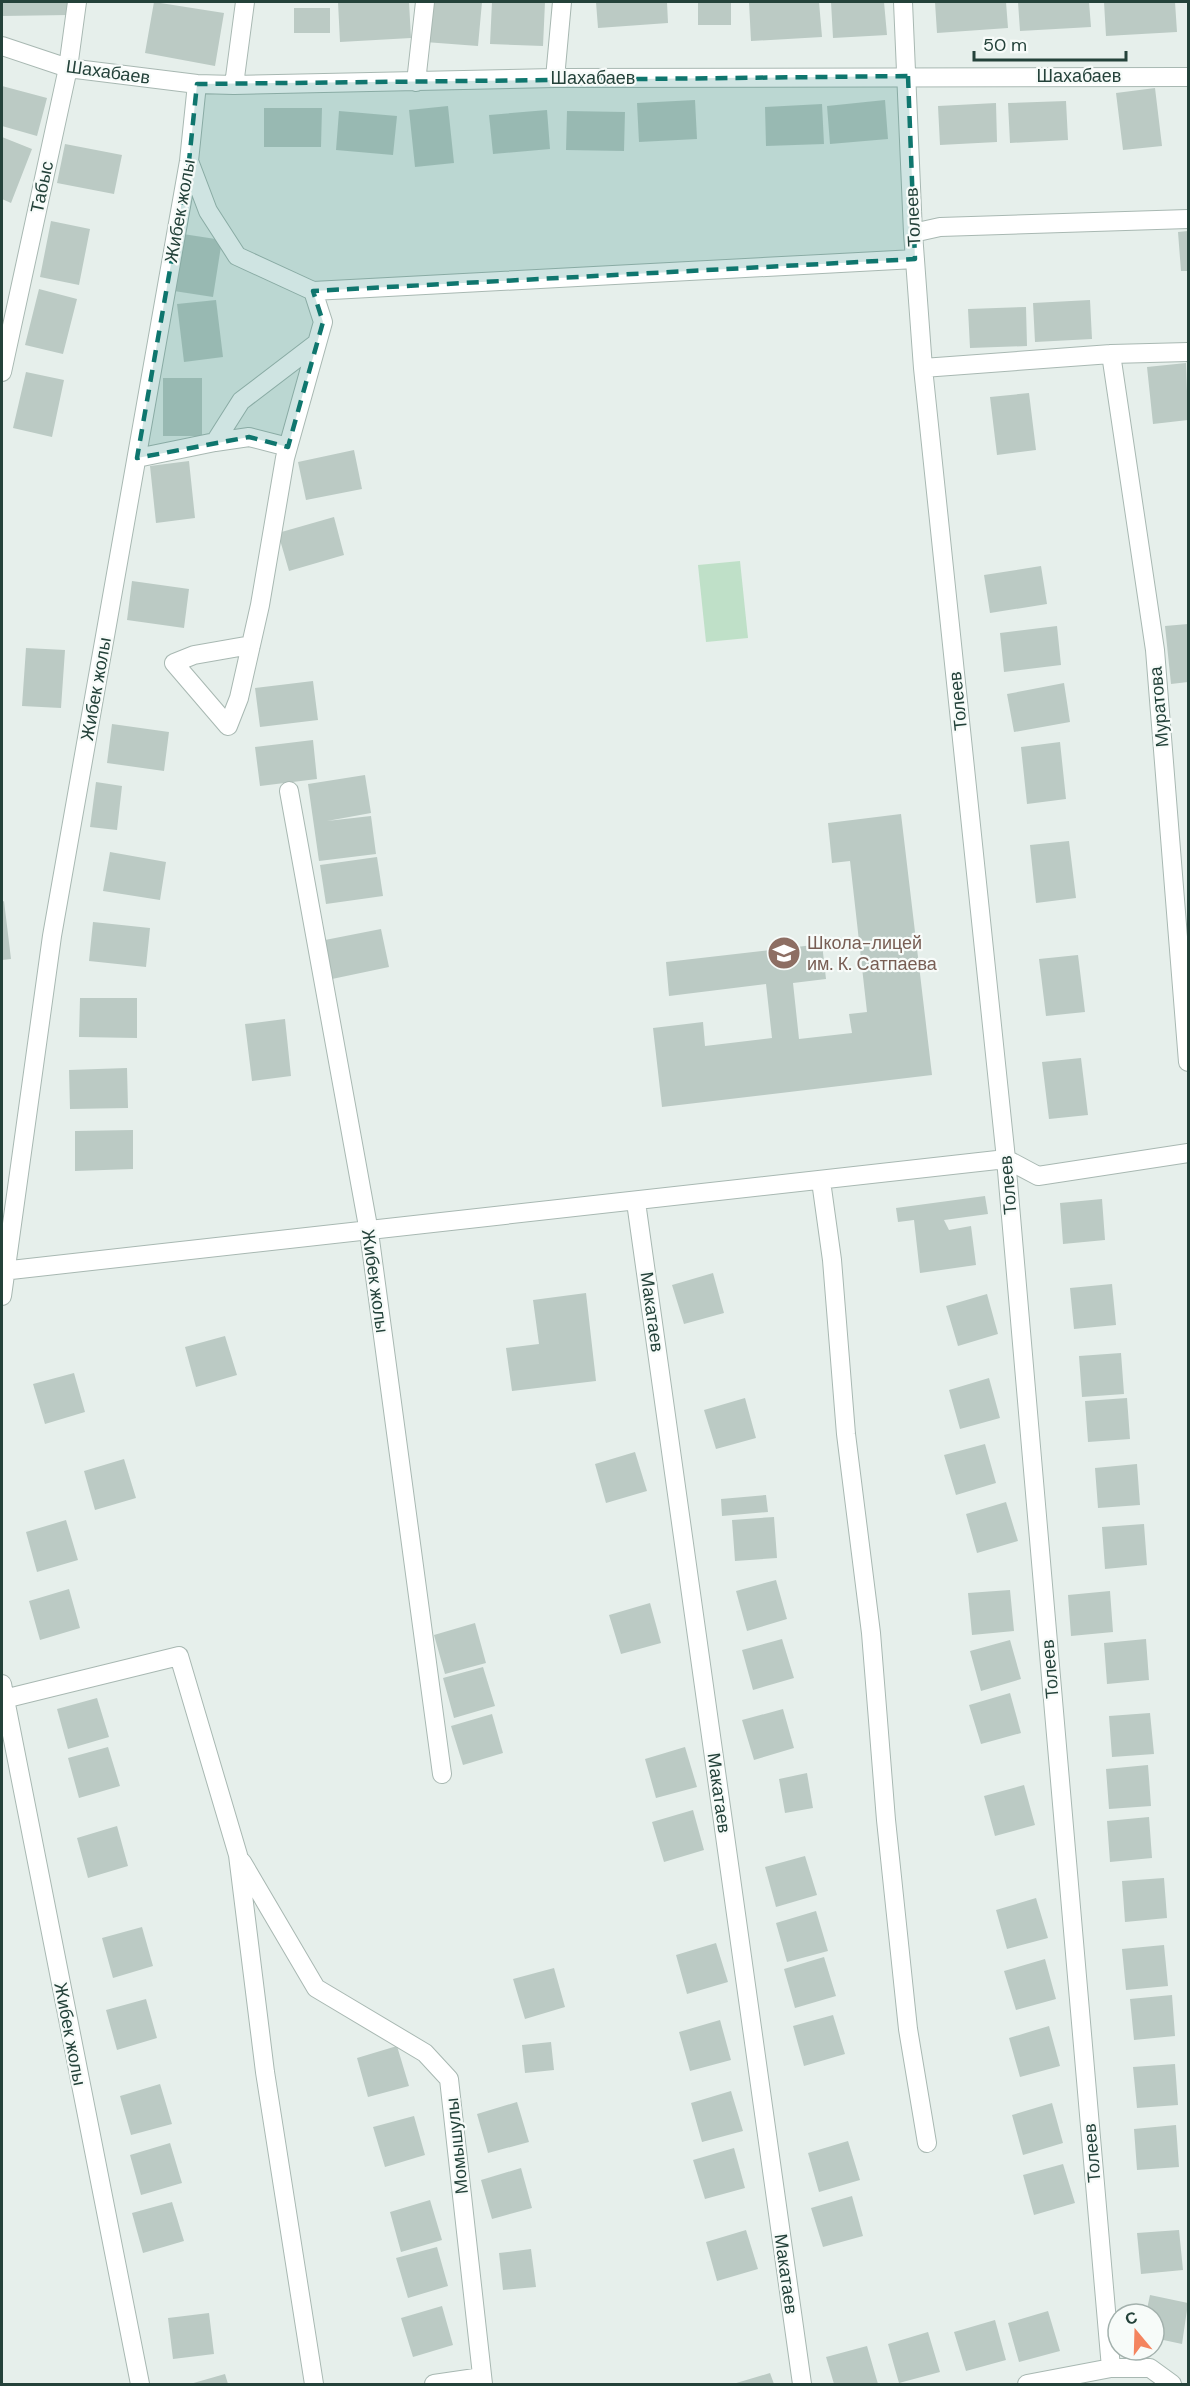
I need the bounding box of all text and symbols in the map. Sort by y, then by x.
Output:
scale bar [974,24,1126,62]
text: 50 m [983,33,1027,57]
street label: Шахабаев [64,54,152,90]
street label: Шахабаев [1037,64,1121,88]
street label: Шахабаев [551,66,635,90]
street label: Жибек жолы [159,157,201,265]
street label: Табыс [25,159,59,215]
street label: Толеев [899,187,927,247]
street label: Жибек жолы [75,635,117,743]
street label: Муратова [1143,665,1174,748]
street label: Толеев [943,670,973,732]
place label: Школа-лицей им. К. Сатпаева [807,931,938,976]
school or university icon: Школа-лицей им. К. Сатпаева [766,935,802,971]
street label: Толеев [993,1154,1023,1216]
street label: Жибек жолы [356,1228,394,1334]
street label: Макатаев [634,1270,670,1354]
street label: Толеев [1035,1638,1065,1700]
street label: Макатаев [701,1751,737,1835]
street label: Жибек жолы [48,1980,92,2088]
street label: Момышулы [440,2097,474,2195]
street label: Толеев [1077,2122,1107,2184]
street label: Макатаев [768,2232,804,2316]
north arrow [1106,2302,1166,2362]
text: С [1122,2306,1141,2330]

